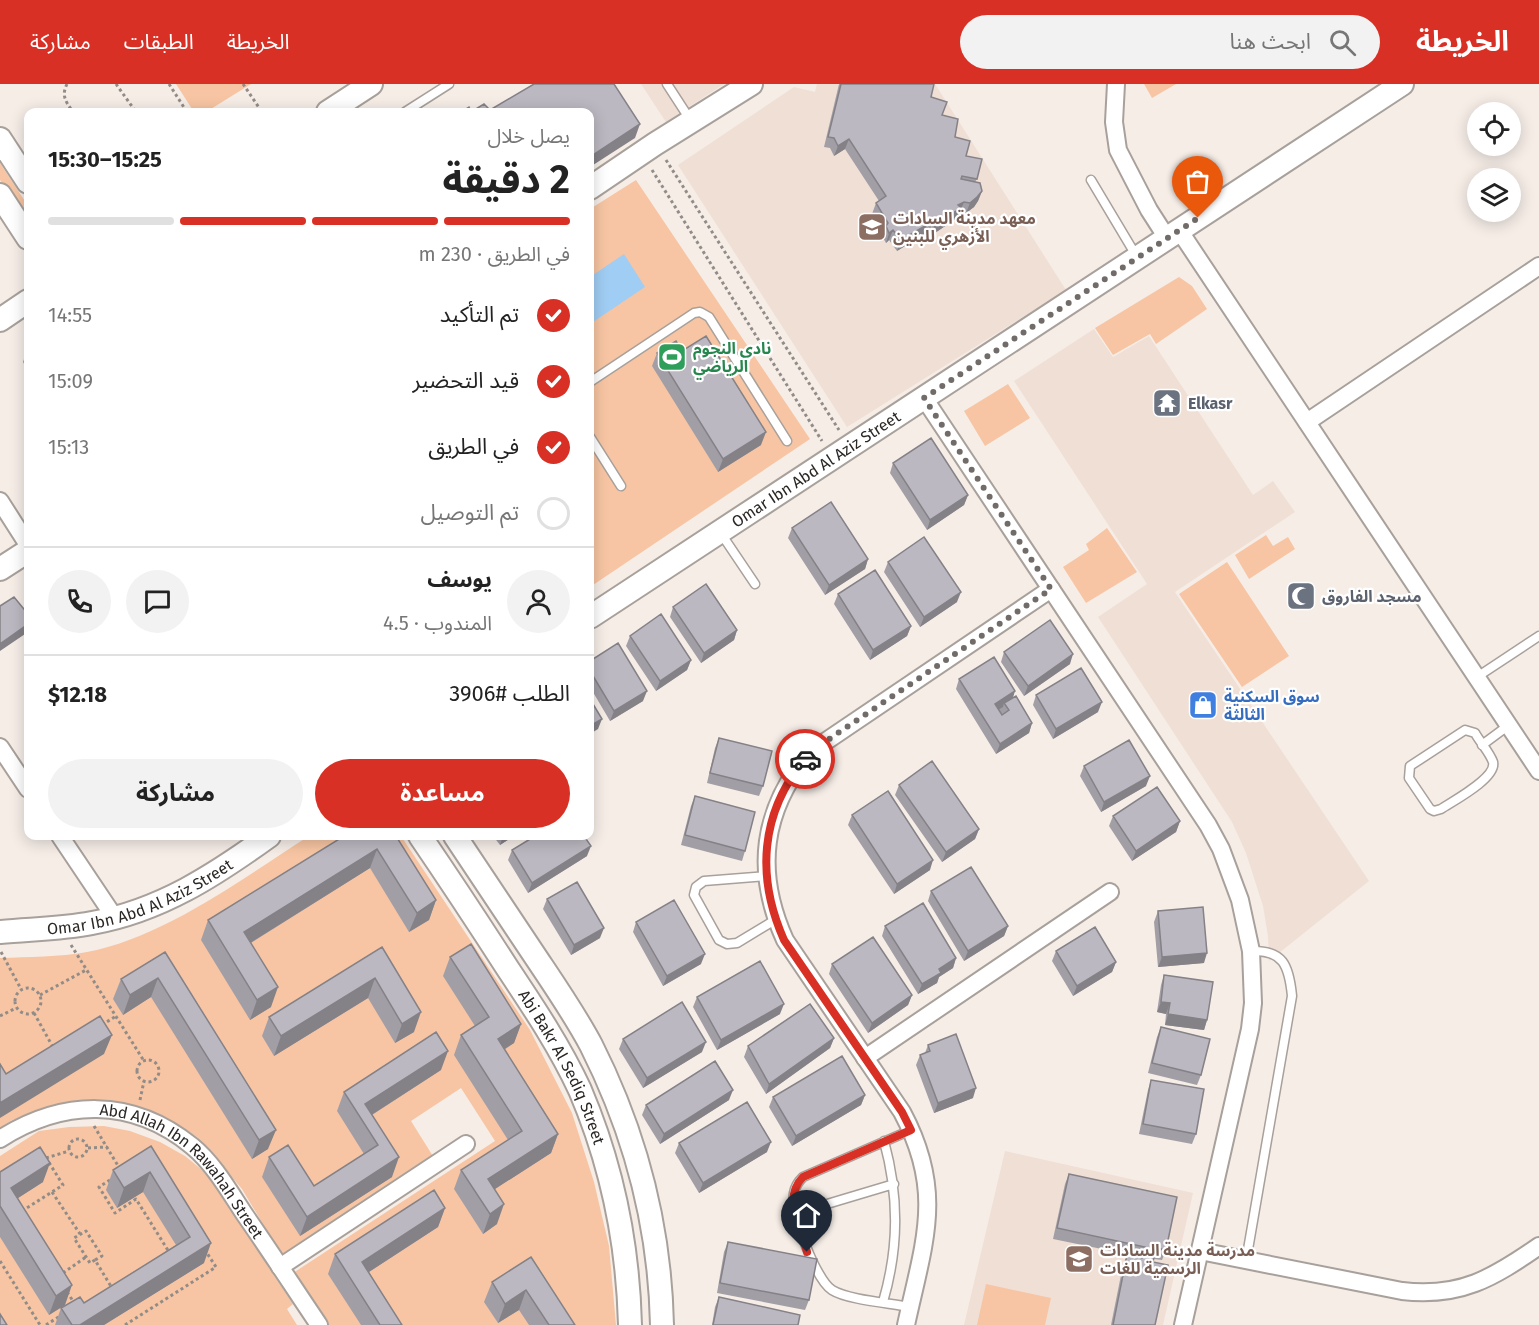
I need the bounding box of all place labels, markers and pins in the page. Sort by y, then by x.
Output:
pin [1172,156,1223,218]
place label: معهد مدينة السادات الأزهري للبنين [893,209,1036,249]
school or university icon: معهد مدينة السادات الأزهري للبنين [856,211,888,243]
place label: نادي النجوم الرياضي [693,339,771,379]
sports icon: نادي النجوم الرياضي [656,341,688,373]
temple icon: Elkasr [1151,387,1183,419]
place label: Elkasr [1188,394,1233,413]
mosque icon: مسجد الفاروق [1285,580,1317,612]
place label: مسجد الفاروق [1322,587,1422,606]
place label: سوق السكنية الثالثة [1224,687,1320,724]
shop icon: سوق السكنية الثالثة [1187,689,1219,721]
pin [781,1190,832,1252]
place label: مدرسة مدينة السادات الرسمية للغات [1100,1241,1255,1278]
school or university icon: مدرسة مدينة السادات الرسمية للغات [1063,1243,1095,1275]

